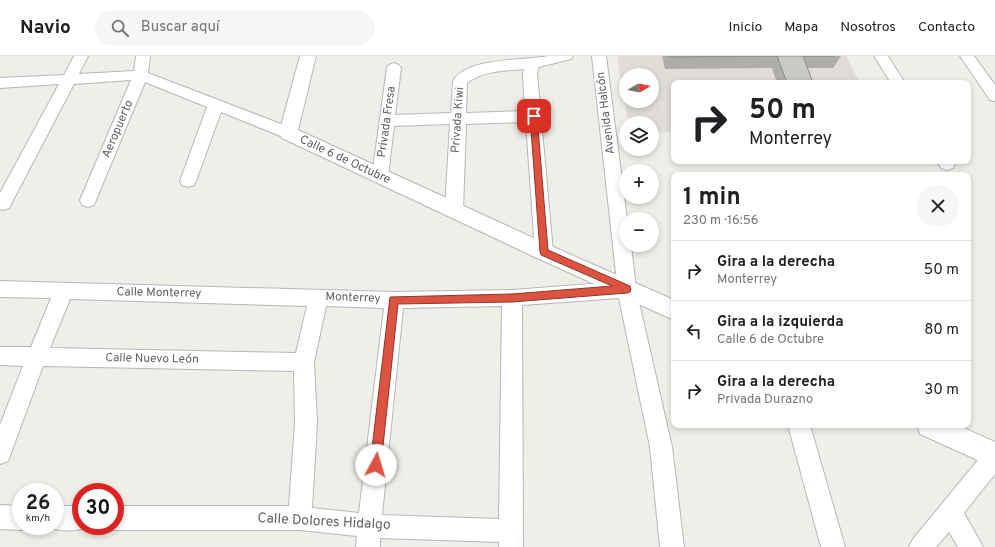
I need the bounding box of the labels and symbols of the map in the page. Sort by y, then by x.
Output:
north arrow [619,68,659,108]
street label: Avenida Halcón [593,71,619,155]
street label: Privada Fresa [374,85,400,159]
street label: Privada Kiwi [448,86,468,154]
street label: Aeropuerto [99,97,138,160]
pin [517,99,551,133]
street label: Calle 6 de Octubre [297,132,393,188]
street label: Calle Monterrey [116,284,202,302]
street label: Monterrey [325,289,381,307]
street label: Calle Nuevo León [105,350,199,368]
position arrow [355,444,397,486]
speed limit sign: 30 [72,483,124,535]
street label: Calle Dolores Hidalgo [257,510,391,534]

